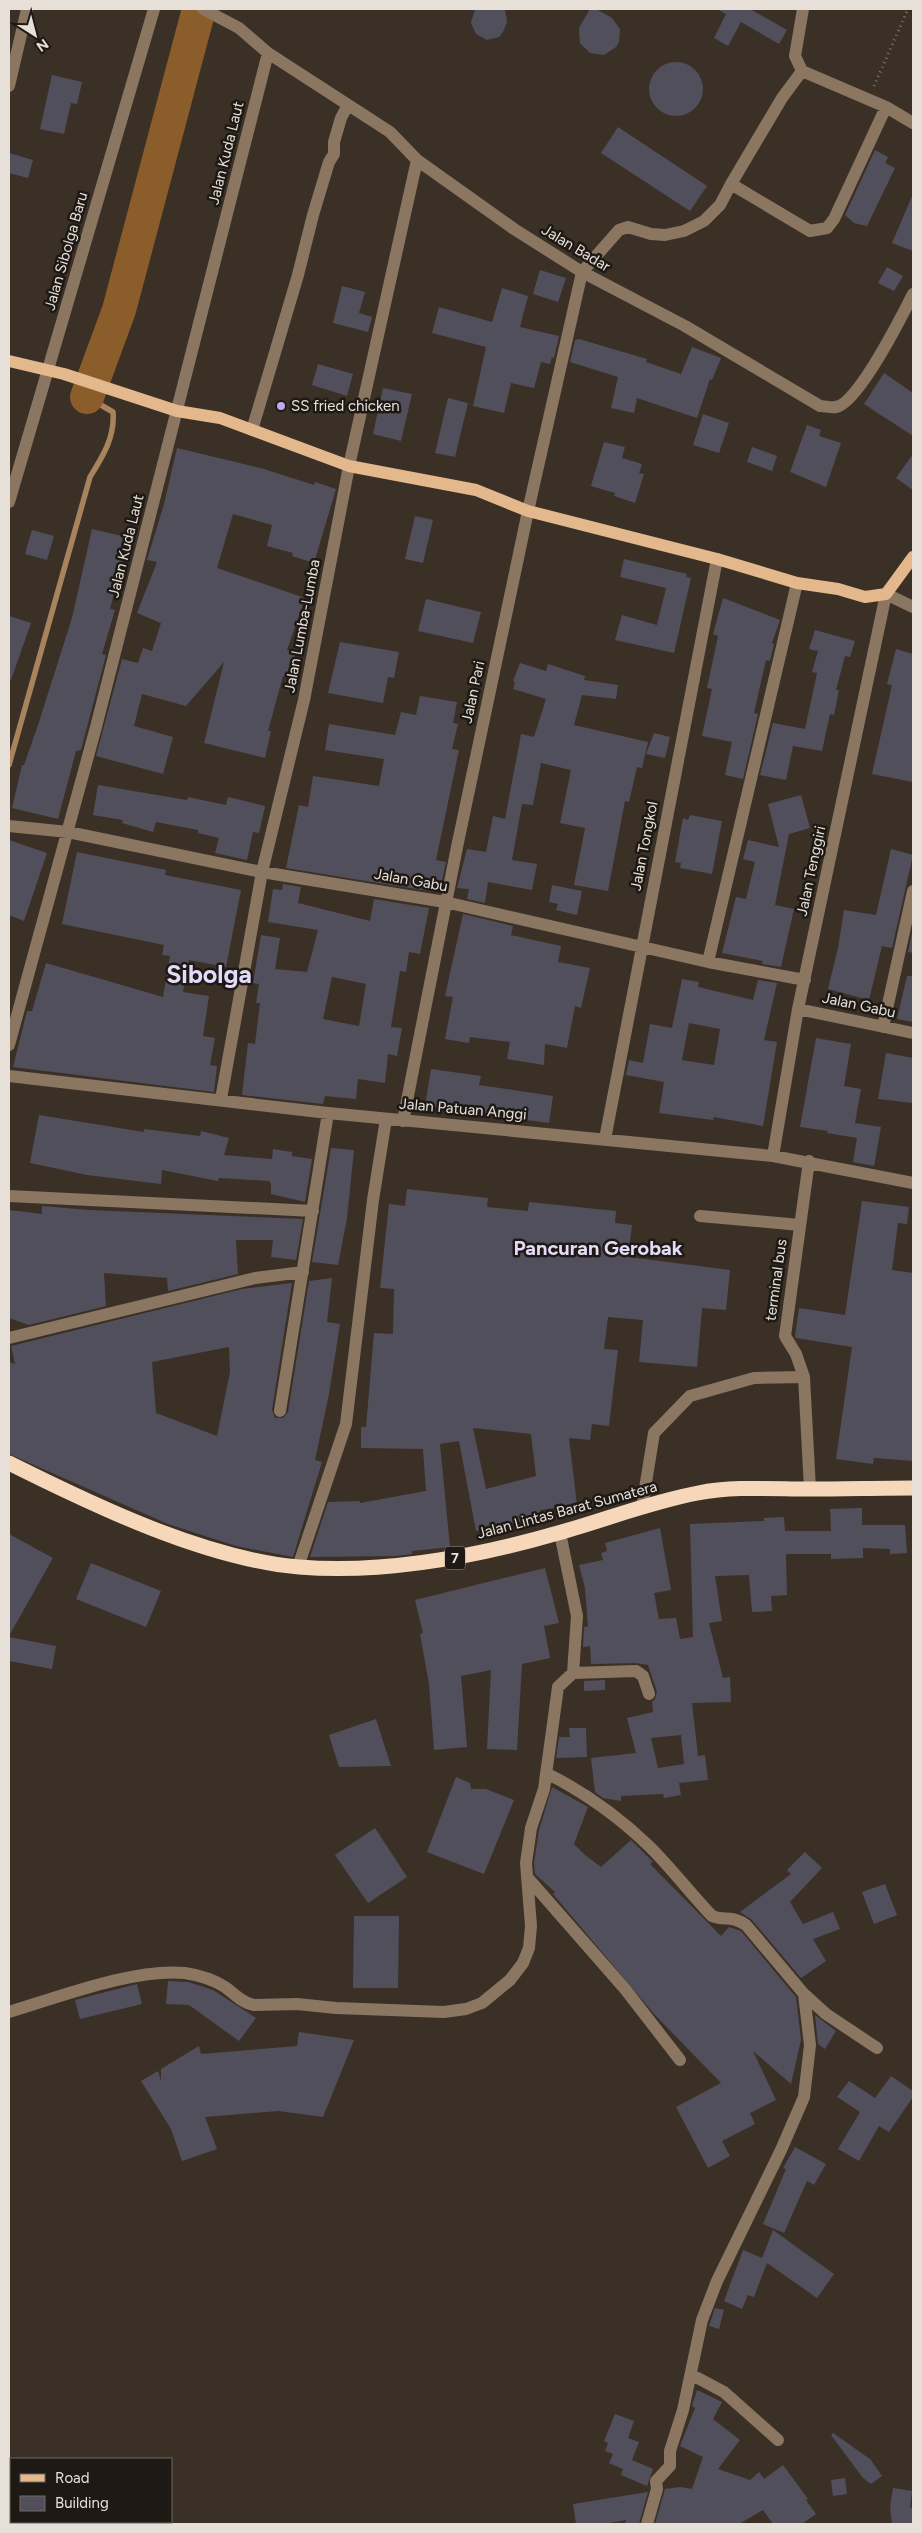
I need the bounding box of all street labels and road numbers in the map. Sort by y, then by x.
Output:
street label: Jalan Kuda Laut [205,99,248,206]
street label: Jalan Sibolga Baru [40,190,92,312]
street label: Jalan Badar [538,221,614,275]
street label: Jalan Kuda Laut [105,492,148,599]
street label: Jalan Lumba-Lumba [280,558,324,694]
street label: Jalan Pari [458,659,488,725]
street label: Jalan Tongkol [627,800,661,892]
street label: Jalan Tenggiri [793,824,829,918]
street label: Jalan Gabu [373,865,449,895]
street label: Jalan Gabu [821,988,897,1022]
street label: Jalan Patuan Anggi [398,1094,528,1124]
street label: terminal bus [761,1238,791,1322]
street label: Jalan Lintas Barat Sumatera [475,1477,659,1543]
road number: 7 [445,1546,465,1570]

